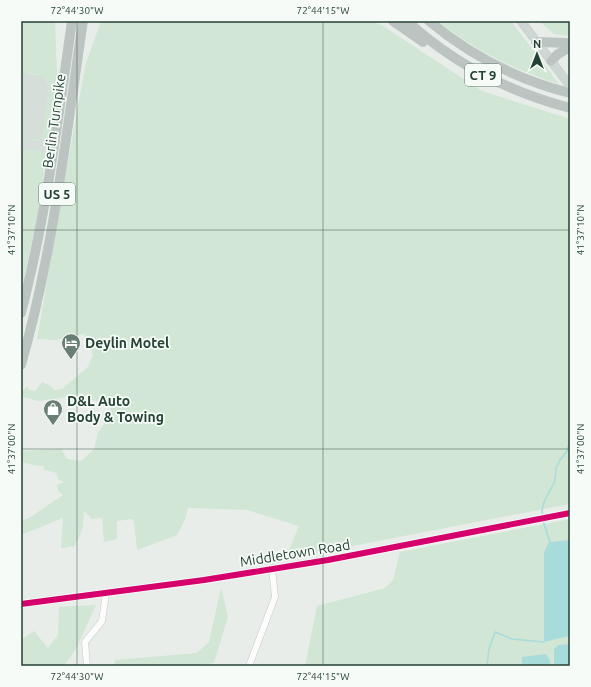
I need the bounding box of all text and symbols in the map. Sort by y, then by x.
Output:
text: 72°44'30"W [51,5,103,16]
text: 72°44'15"W [297,5,349,16]
north arrow [517,34,557,74]
text: N [533,38,541,50]
road number: CT 9 [465,64,501,86]
street label: Berlin Turnpike [39,73,69,169]
road number: US 5 [39,183,75,205]
text: 41°37'10"N [6,205,17,255]
text: 41°37'10"N [575,205,586,255]
hotel icon: Deylin Motel [60,332,82,360]
place label: Deylin Motel [85,335,169,351]
place label: D&L Auto Body & Towing [67,393,164,425]
shop icon: D&L Auto Body & Towing [42,398,64,426]
text: 41°37'00"N [6,424,17,474]
text: 41°37'00"N [575,424,586,474]
street label: Middletown Road [239,536,351,570]
text: 72°44'30"W [51,671,103,682]
text: 72°44'15"W [297,671,349,682]

